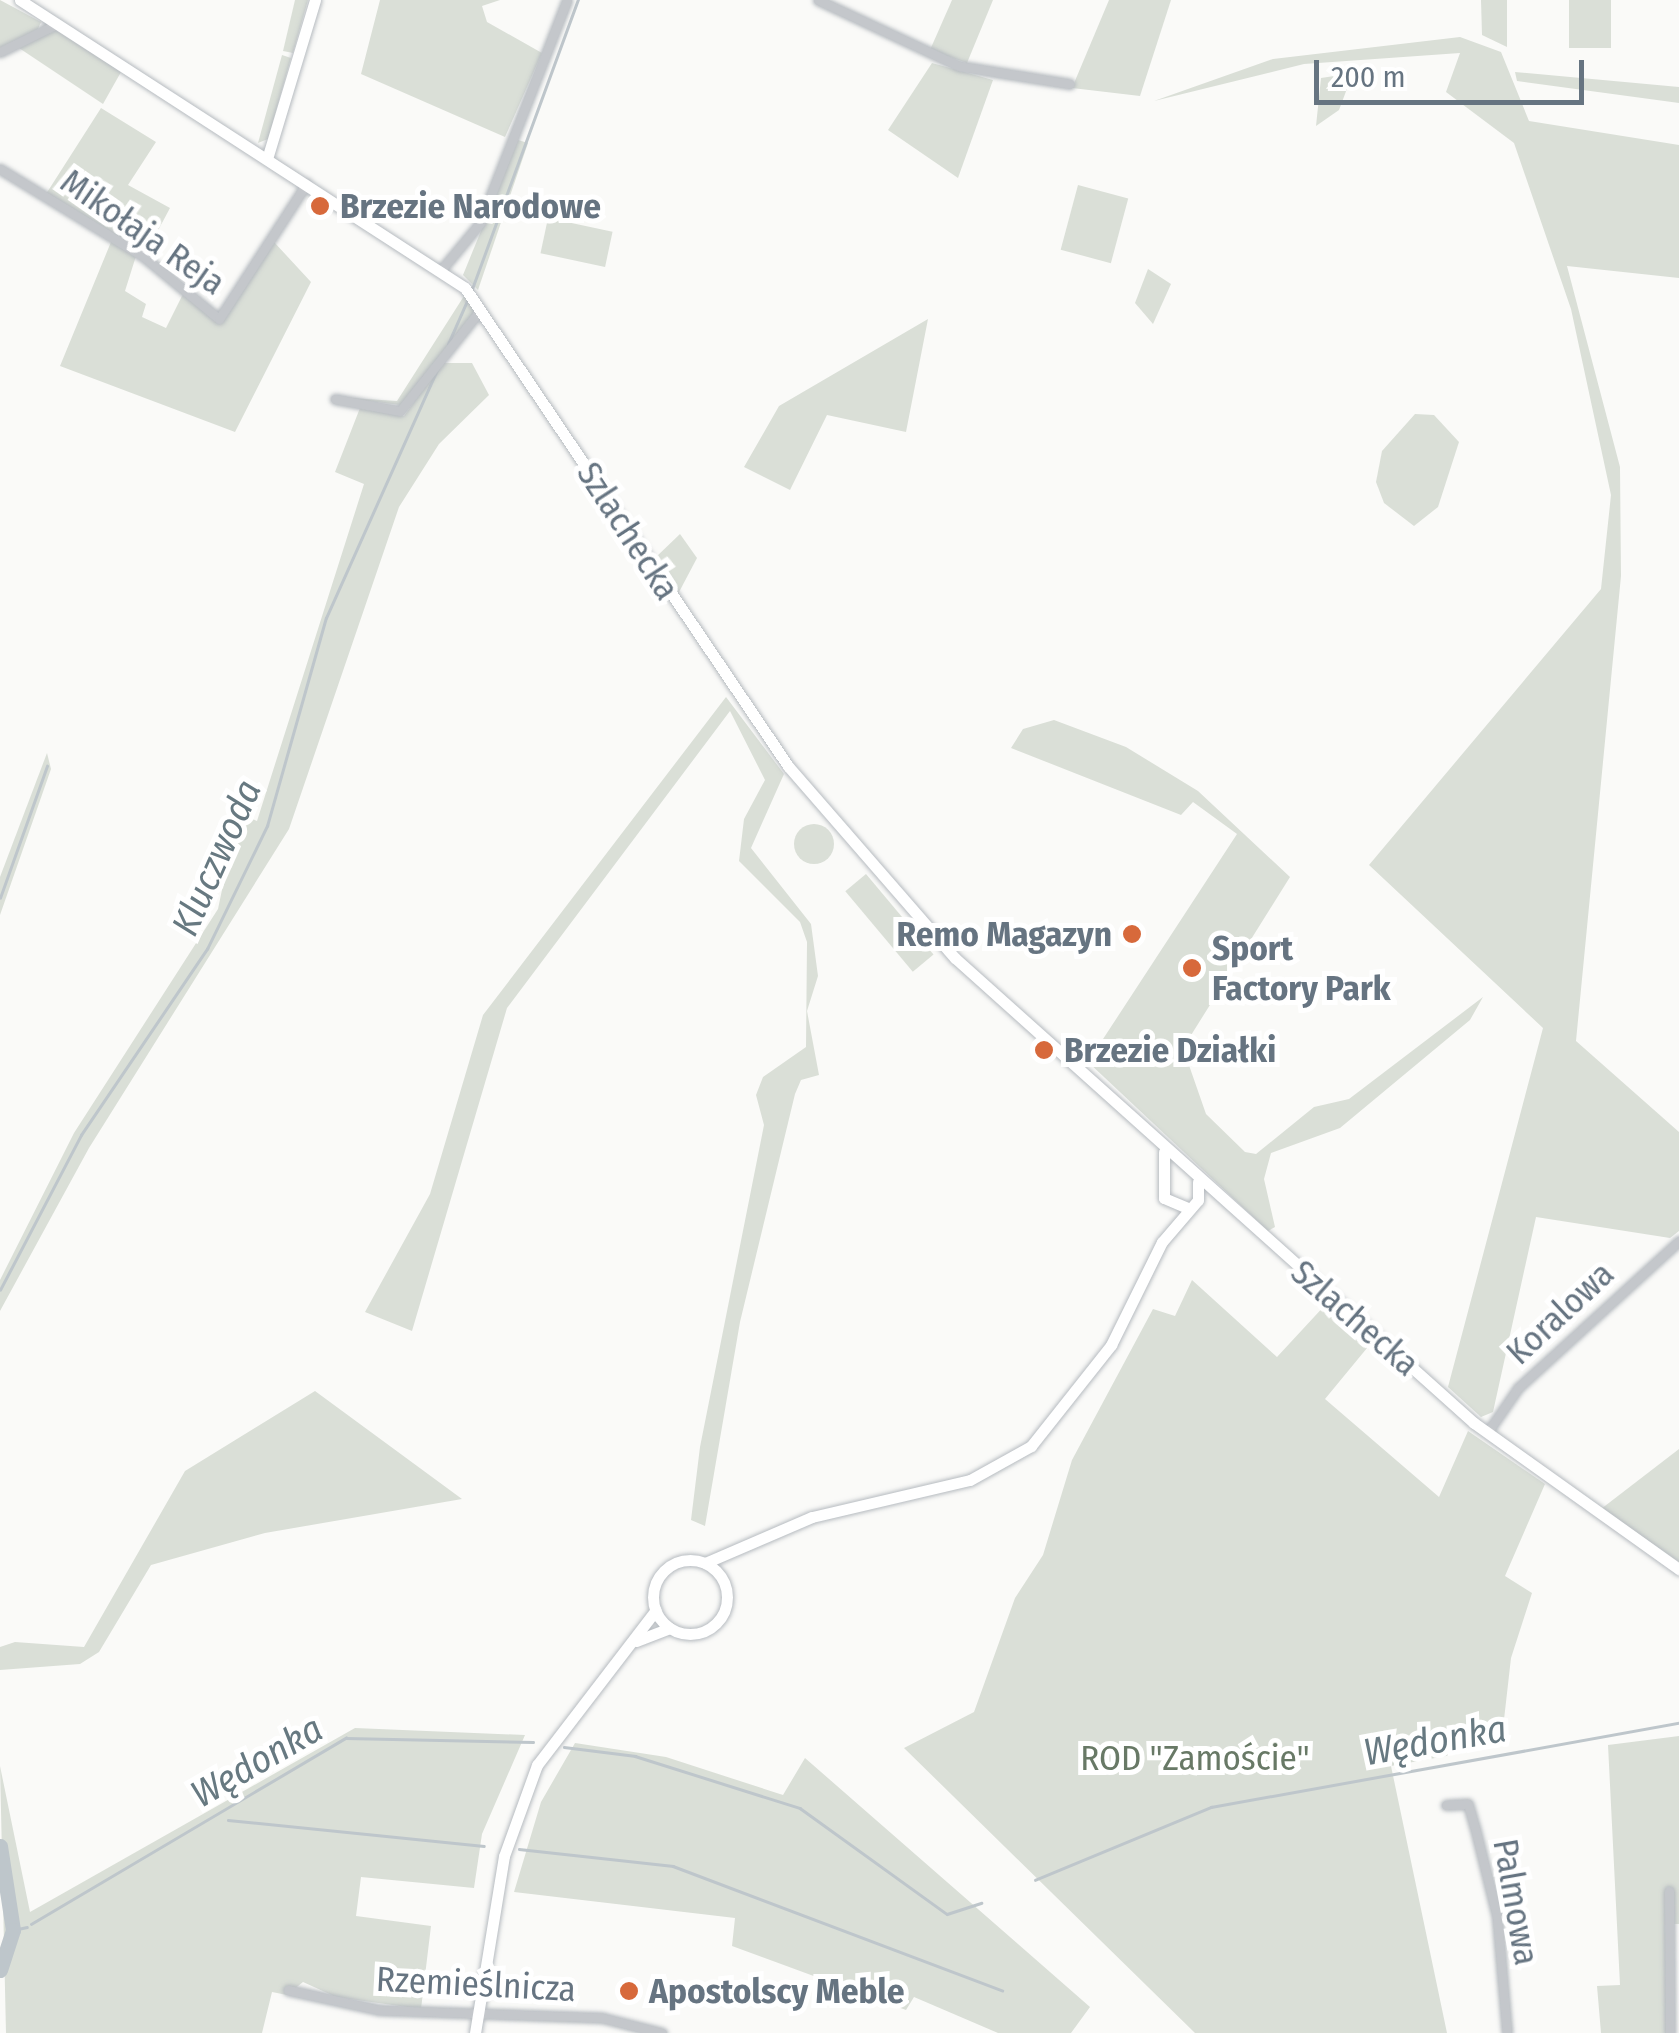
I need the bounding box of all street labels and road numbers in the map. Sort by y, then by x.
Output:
street label: Mikołaja Reja [53,160,233,304]
street label: Szlachecka [568,454,688,608]
street label: Szlachecka [1282,1251,1428,1385]
street label: Koralowa [1498,1253,1622,1373]
street label: Palmowa [1484,1836,1548,1968]
street label: Rzemieślnicza [375,1958,577,2010]

